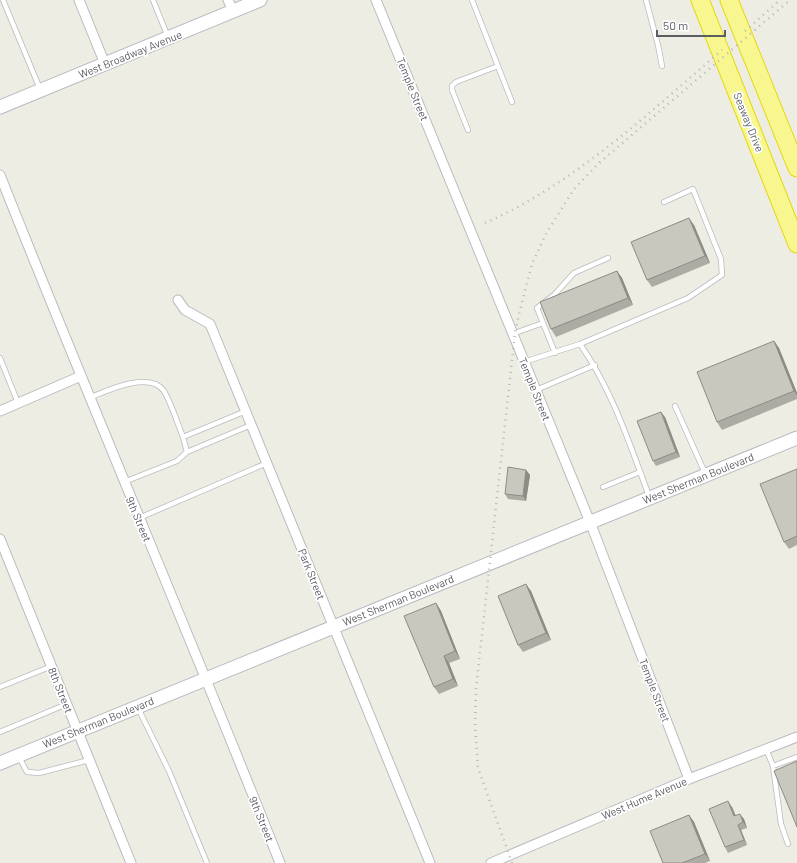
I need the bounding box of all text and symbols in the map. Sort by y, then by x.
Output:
scale bar [657,12,725,38]
text: 50 m [663,18,688,32]
street label: West Broadway Avenue [76,27,184,81]
street label: Temple Street [394,55,432,123]
street label: Seaway Drive [731,90,767,154]
street label: Temple Street [516,355,554,423]
street label: West Sherman Boulevard [640,450,756,506]
street label: 9th Street [124,494,154,544]
street label: Park Street [296,547,328,601]
street label: West Sherman Boulevard [340,572,456,628]
street label: Temple Street [637,656,673,724]
street label: 8th Street [46,665,76,715]
street label: West Sherman Boulevard [40,694,156,750]
street label: West Hume Avenue [599,774,689,822]
street label: 9th Street [247,794,277,844]

